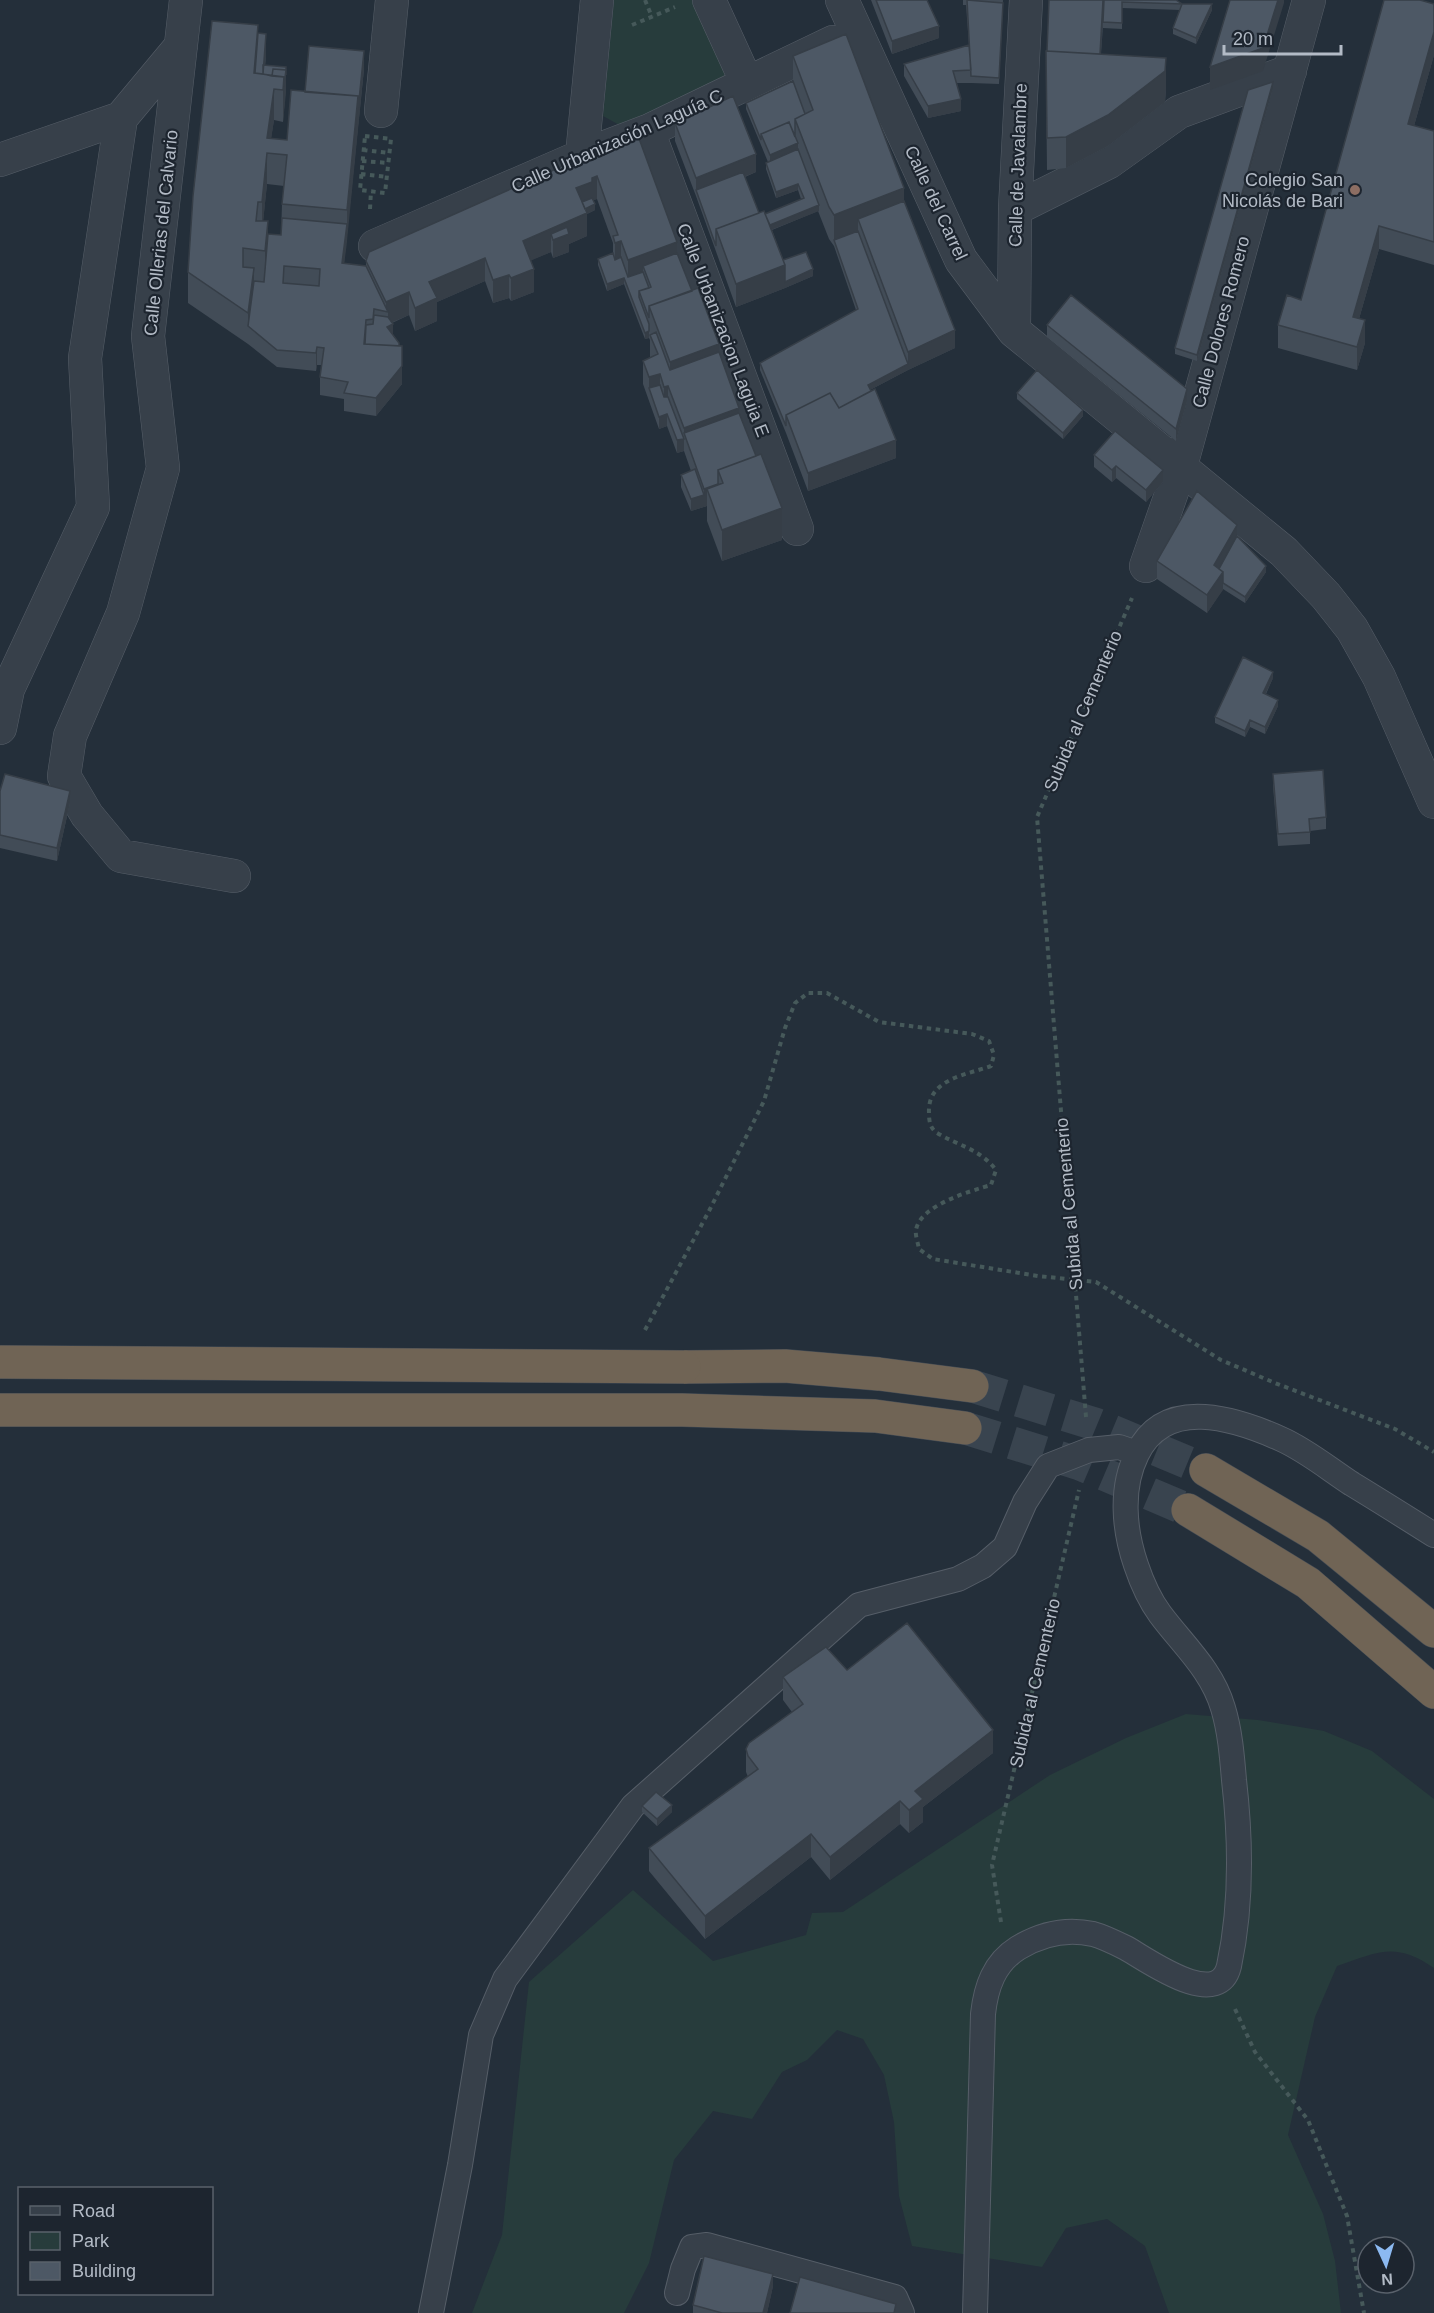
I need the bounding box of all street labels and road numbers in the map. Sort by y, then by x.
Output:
street label: Calle de Javalambre [1005,83,1031,247]
street label: Calle Urbanización Laguía C [508,85,726,197]
street label: Calle Ollerias del Calvario [140,129,182,337]
street label: Calle del Carrel [901,143,971,263]
street label: Calle Urbanizacion Laguia E [673,220,773,440]
street label: Calle Dolores Romero [1188,234,1254,410]
street label: Subida al Cementerio [1040,627,1126,795]
street label: Subida al Cementerio [1051,1117,1087,1291]
street label: Subida al Cementerio [1006,1596,1064,1770]

